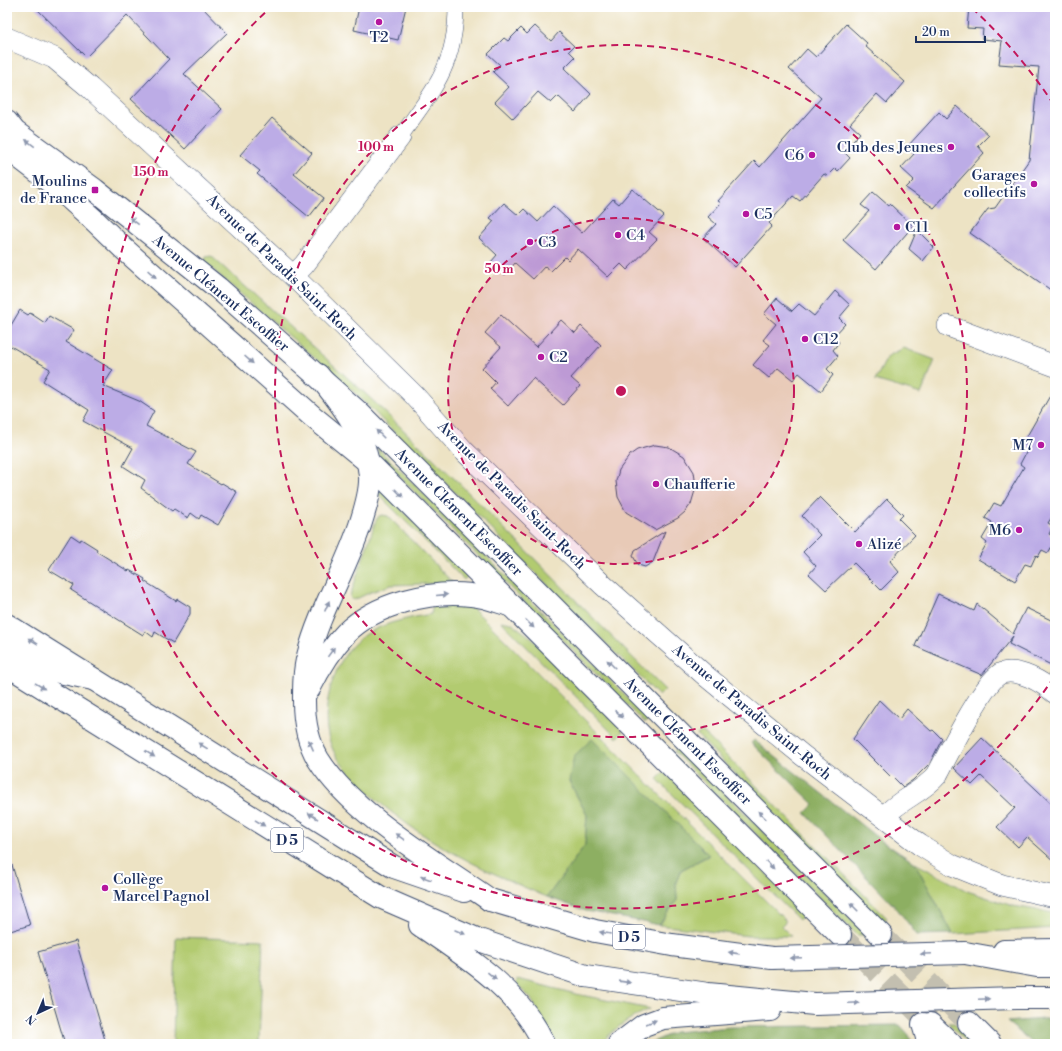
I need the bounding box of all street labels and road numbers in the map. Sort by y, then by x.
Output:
street label: Avenue de Paradis Saint-Roch [202,190,361,345]
street label: Avenue Clément Escoffier [147,230,293,357]
street label: Avenue de Paradis Saint-Roch [433,416,590,574]
street label: Avenue Clément Escoffier [390,444,527,581]
street label: Avenue de Paradis Saint-Roch [667,639,835,785]
street label: Avenue Clément Escoffier [619,673,756,810]
road number: D 5 [271,828,303,852]
road number: D 5 [613,925,645,949]

